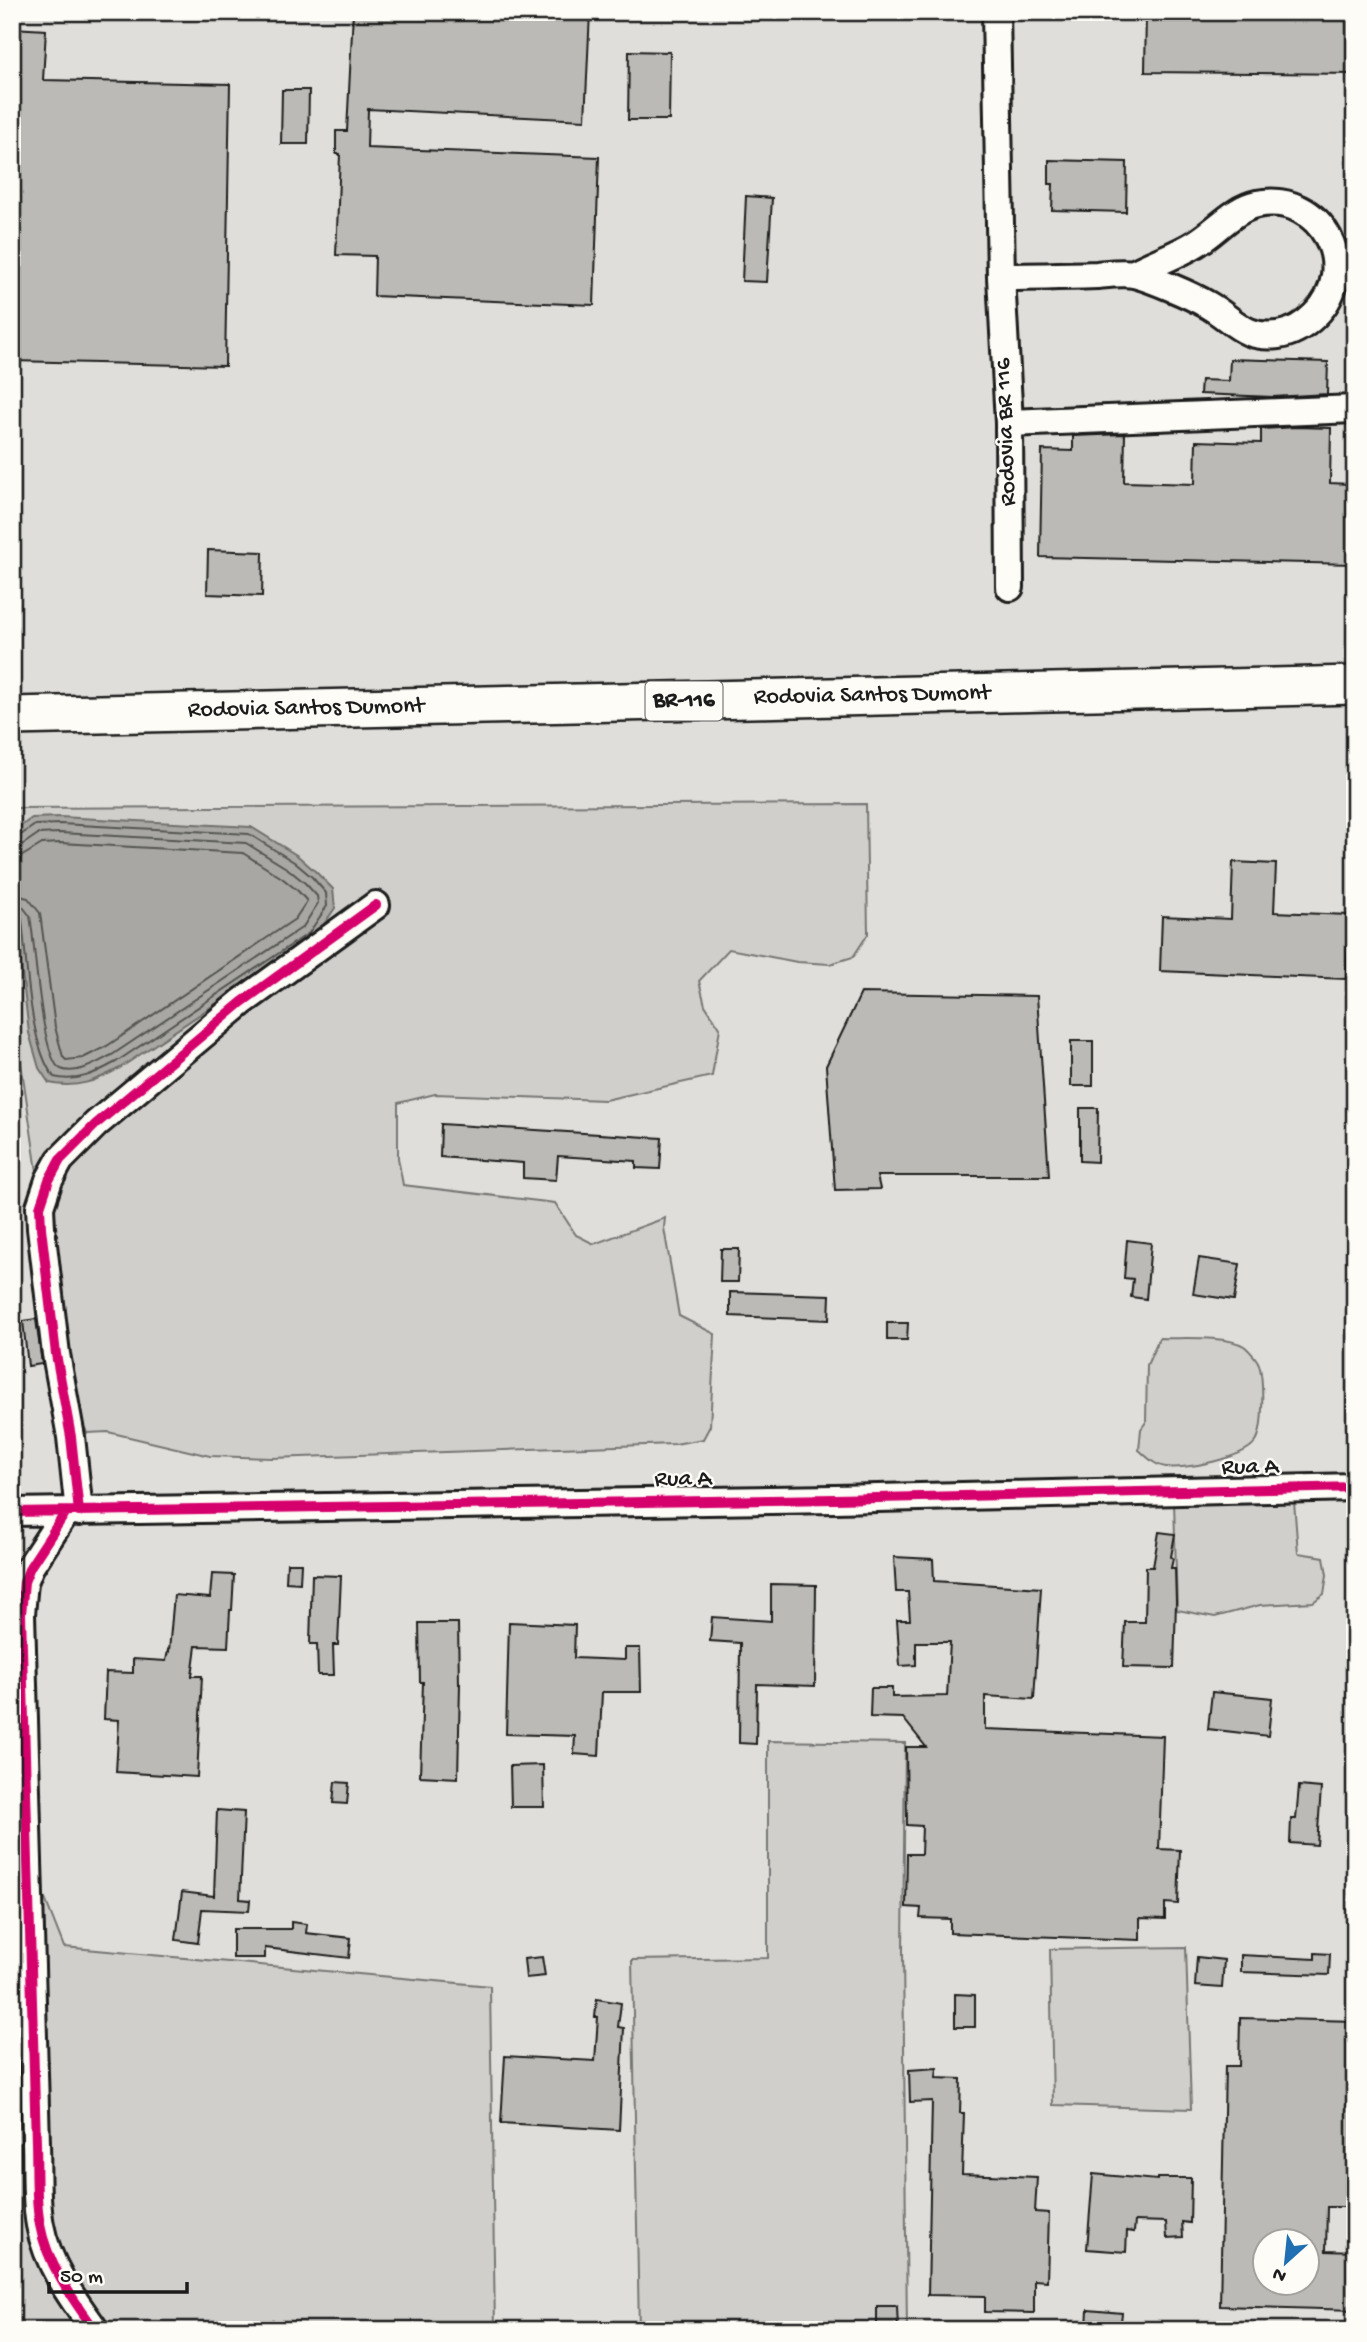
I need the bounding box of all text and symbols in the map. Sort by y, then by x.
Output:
street label: Rodovia BR 116 [990,356,1024,507]
street label: Rodovia Santos Dumont [753,679,993,713]
road number: BR-116 [646,681,722,720]
street label: Rodovia Santos Dumont [187,692,427,726]
street label: Rua A [1221,1453,1281,1483]
street label: Rua A [654,1465,714,1495]
north arrow [1252,2226,1322,2296]
scale bar [49,2251,187,2295]
text: N [1269,2261,1291,2287]
text: 50 m [60,2266,103,2291]

